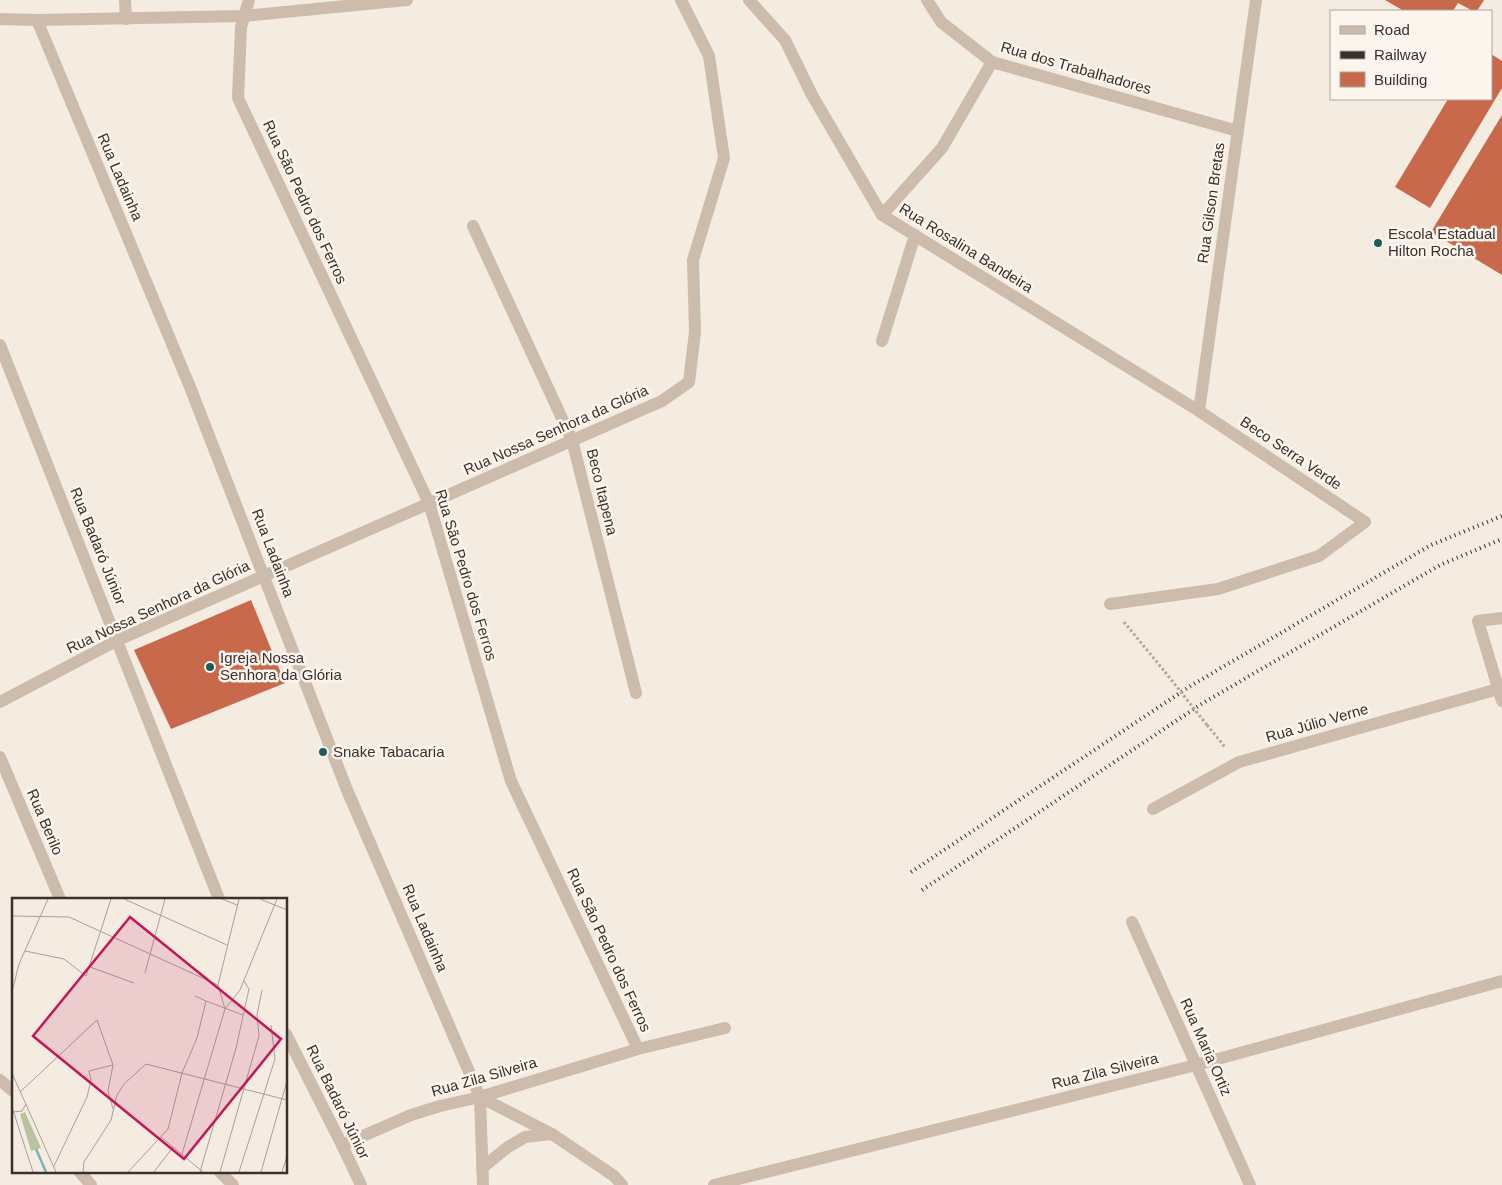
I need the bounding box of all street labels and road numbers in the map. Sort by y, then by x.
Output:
street label: Rua dos Trabalhadores [999,38,1153,97]
street label: Rua São Pedro dos Ferros [260,117,351,286]
street label: Rua Ladainha [94,130,147,224]
street label: Rua Gilson Bretas [1194,141,1227,264]
street label: Rua Rosalina Bandeira [896,199,1037,296]
street label: Rua Nossa Senhora da Glória [461,381,651,478]
street label: Beco Serra Verde [1237,412,1345,493]
street label: Beco Itapena [584,447,622,537]
street label: Rua Badaró Júnior [67,485,130,607]
street label: Rua São Pedro dos Ferros [432,487,501,663]
street label: Rua Ladainha [249,506,298,600]
street label: Rua Nossa Senhora da Glória [64,556,253,657]
street label: Rua Júlio Verne [1264,700,1370,745]
street label: Rua Berilo [24,786,67,857]
street label: Rua São Pedro dos Ferros [564,865,655,1034]
street label: Rua Ladainha [399,881,452,975]
street label: Rua Maria Ortiz [1177,995,1236,1098]
street label: Rua Badaró Júnior [303,1042,374,1162]
street label: Rua Zila Silveira [1050,1049,1161,1092]
street label: Rua Zila Silveira [429,1053,539,1100]

